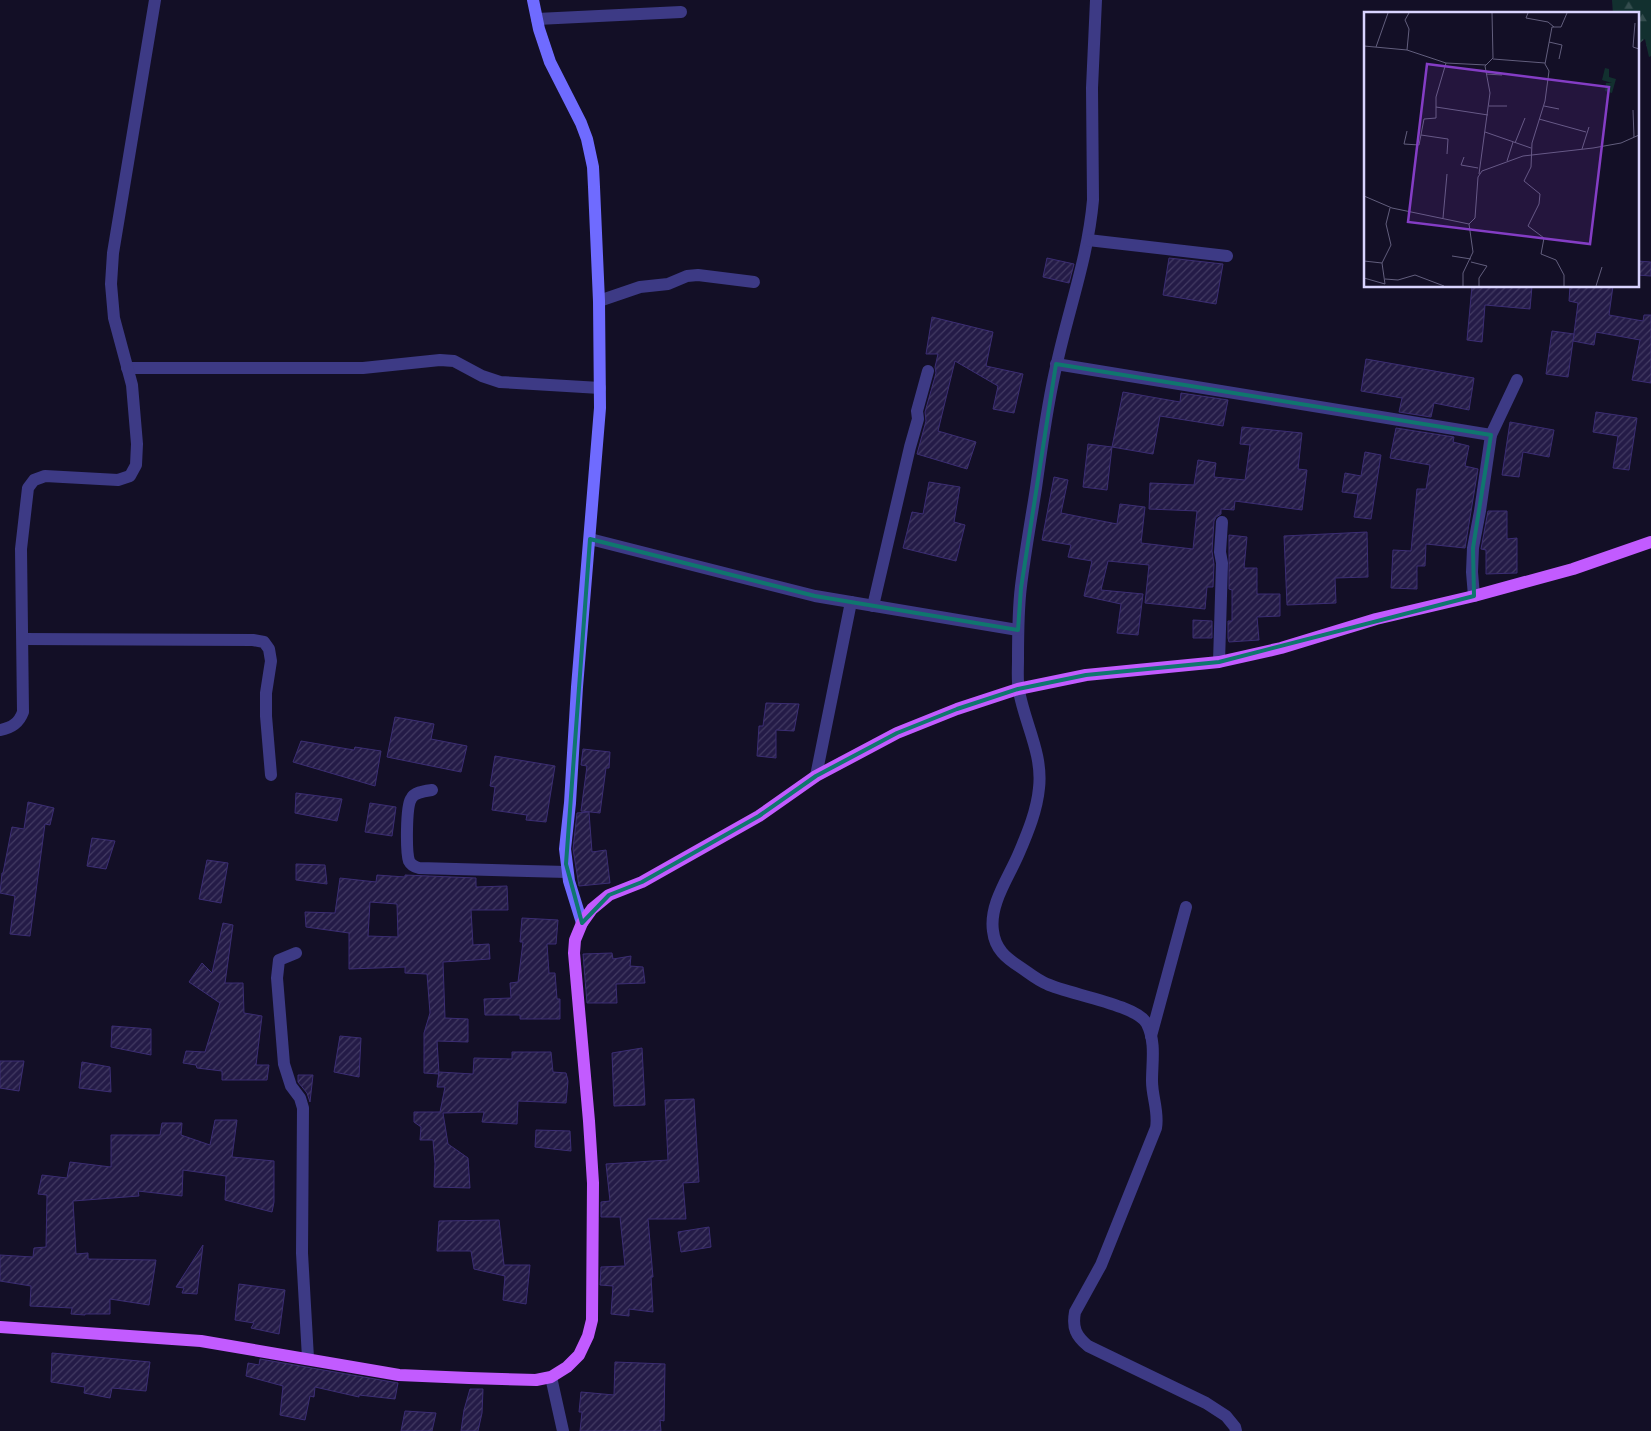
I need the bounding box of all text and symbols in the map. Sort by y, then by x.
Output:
inset map [1364,12,1638,288]

